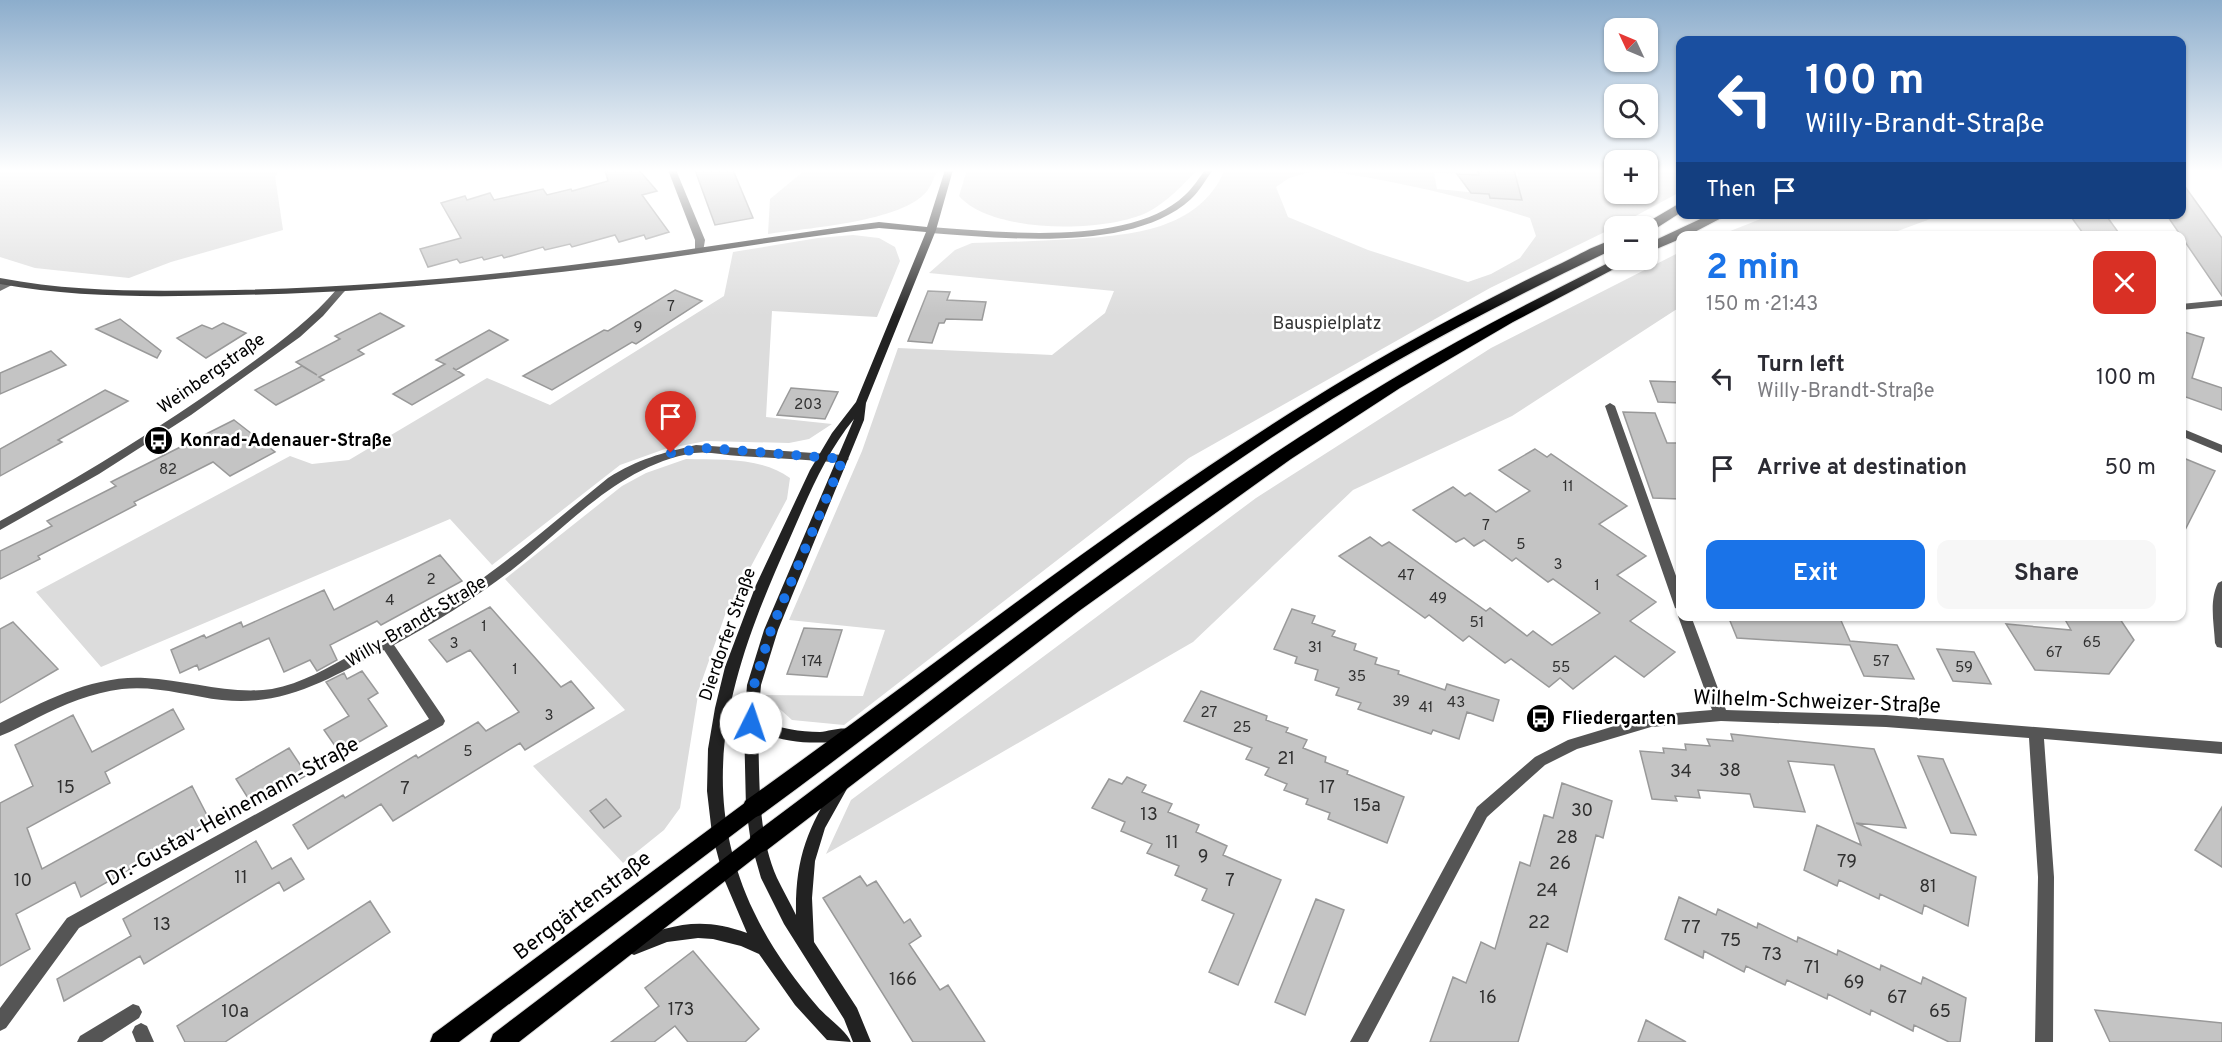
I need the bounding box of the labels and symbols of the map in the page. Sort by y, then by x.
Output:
north arrow [1604,18,1658,72]
house number: 7 [667,298,675,317]
park label: Bauspielplatz [1273,313,1381,336]
house number: 9 [634,319,642,338]
street label: Weinbergstraße [154,329,270,420]
pin [645,391,696,453]
house number: 203 [794,396,822,415]
bus stop icon: Konrad-Adenauer-Straße [143,424,175,456]
place label: Konrad-Adenauer-Straße [180,430,392,453]
house number: 82 [159,461,177,480]
house number: 11 [1562,478,1574,497]
house number: 7 [1482,517,1490,536]
house number: 5 [1516,536,1526,555]
house number: 3 [1553,556,1563,575]
street label: Dierdorfer Straße [695,565,762,704]
house number: 47 [1398,567,1415,586]
street label: Willy-Brandt-Straße [342,571,491,673]
house number: 2 [426,571,436,590]
house number: 1 [1594,577,1600,596]
house number: 49 [1429,590,1447,609]
house number: 4 [385,592,395,611]
house number: 51 [1470,614,1484,633]
house number: 1 [481,618,487,637]
house number: 65 [2083,634,2101,653]
house number: 3 [449,635,459,654]
house number: 31 [1308,639,1322,658]
house number: 67 [2046,644,2062,663]
house number: 174 [801,653,823,672]
house number: 57 [1873,653,1890,672]
house number: 55 [1552,659,1570,678]
house number: 59 [1955,659,1973,678]
house number: 1 [512,661,518,680]
house number: 35 [1348,668,1366,687]
street label: Wilhelm-Schweizer-Straße [1693,685,1941,720]
position arrow [719,691,783,755]
house number: 39 [1392,693,1410,712]
house number: 43 [1447,694,1465,713]
house number: 41 [1419,699,1433,718]
bus stop icon: Fliedergarten [1525,702,1557,734]
house number: 27 [1201,704,1218,723]
house number: 3 [544,707,554,726]
place label: Fliedergarten [1562,708,1676,731]
house number: 25 [1233,719,1251,738]
street label: Dr.-Gustav-Heinemann-Straße [101,731,364,893]
house number: 5 [463,743,473,762]
house number: 21 [1277,748,1295,771]
house number: 38 [1719,760,1741,783]
house number: 34 [1670,761,1692,784]
house number: 15 [57,777,75,800]
house number: 17 [1319,777,1335,800]
house number: 7 [400,778,410,801]
house number: 15a [1353,795,1381,818]
house number: 30 [1571,800,1593,823]
house number: 13 [1140,804,1158,827]
house number: 28 [1556,827,1578,850]
house number: 11 [1165,832,1179,855]
street label: Berggärtenstraße [509,846,657,967]
house number: 9 [1198,846,1208,869]
house number: 79 [1837,851,1857,874]
house number: 26 [1549,853,1571,876]
house number: 11 [234,867,248,890]
house number: 10 [14,870,32,893]
house number: 7 [1225,870,1235,893]
house number: 81 [1919,876,1937,899]
house number: 24 [1536,880,1558,903]
house number: 22 [1528,912,1550,935]
house number: 13 [153,914,171,937]
house number: 77 [1681,917,1701,940]
house number: 75 [1721,930,1741,953]
house number: 73 [1762,944,1782,967]
house number: 71 [1804,957,1820,980]
house number: 166 [889,969,917,992]
house number: 69 [1844,972,1864,995]
house number: 16 [1479,987,1497,1010]
house number: 67 [1887,987,1907,1010]
house number: 173 [668,999,694,1022]
house number: 10a [221,1001,249,1024]
house number: 65 [1929,1001,1951,1024]

